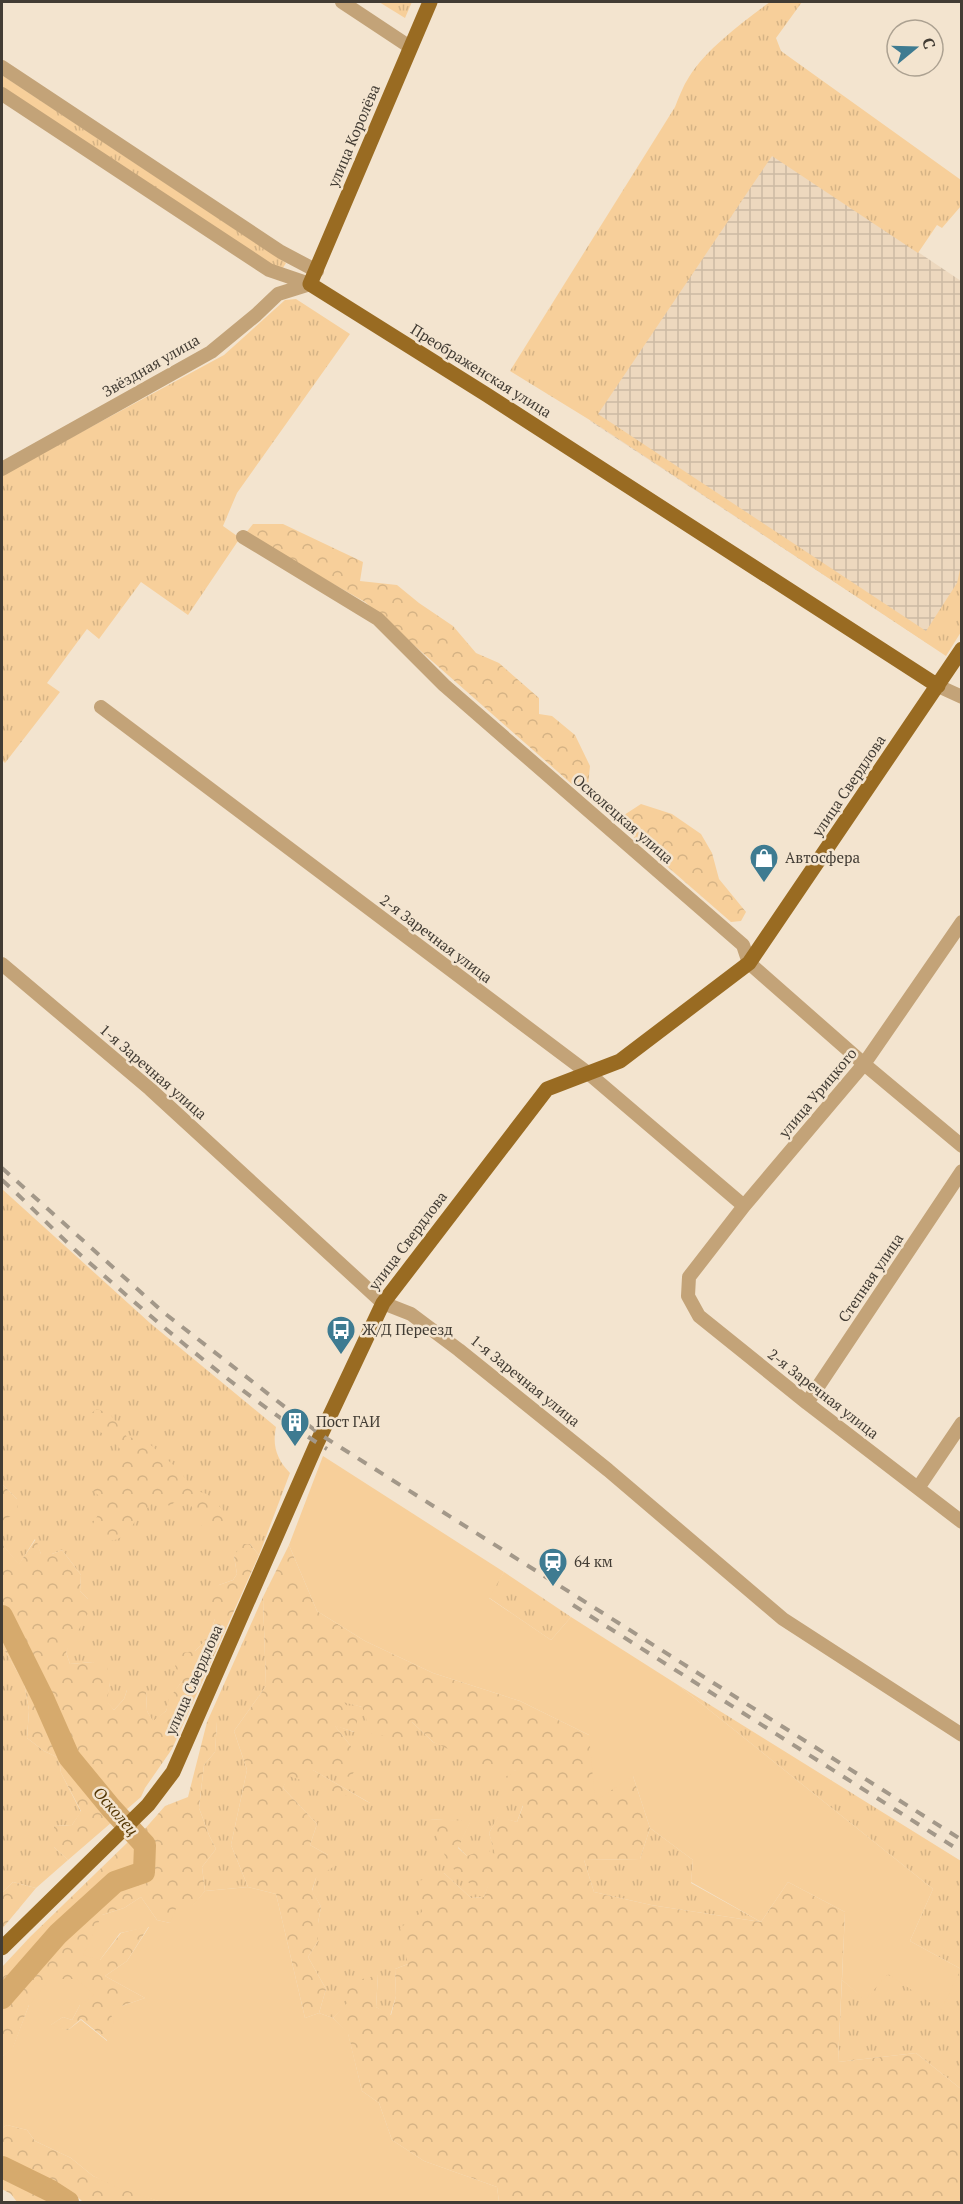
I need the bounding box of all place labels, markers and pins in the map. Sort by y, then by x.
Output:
shop icon: Автосфера [748,842,780,884]
place label: Автосфера [785,847,860,867]
bus stop icon: Ж/Д Переезд [325,1314,357,1356]
place label: Ж/Д Переезд [362,1319,453,1339]
building icon: Пост ГАИ [279,1406,311,1448]
place label: Пост ГАИ [316,1411,380,1431]
station icon: 64 км [537,1546,569,1588]
place label: 64 км [574,1551,613,1571]

